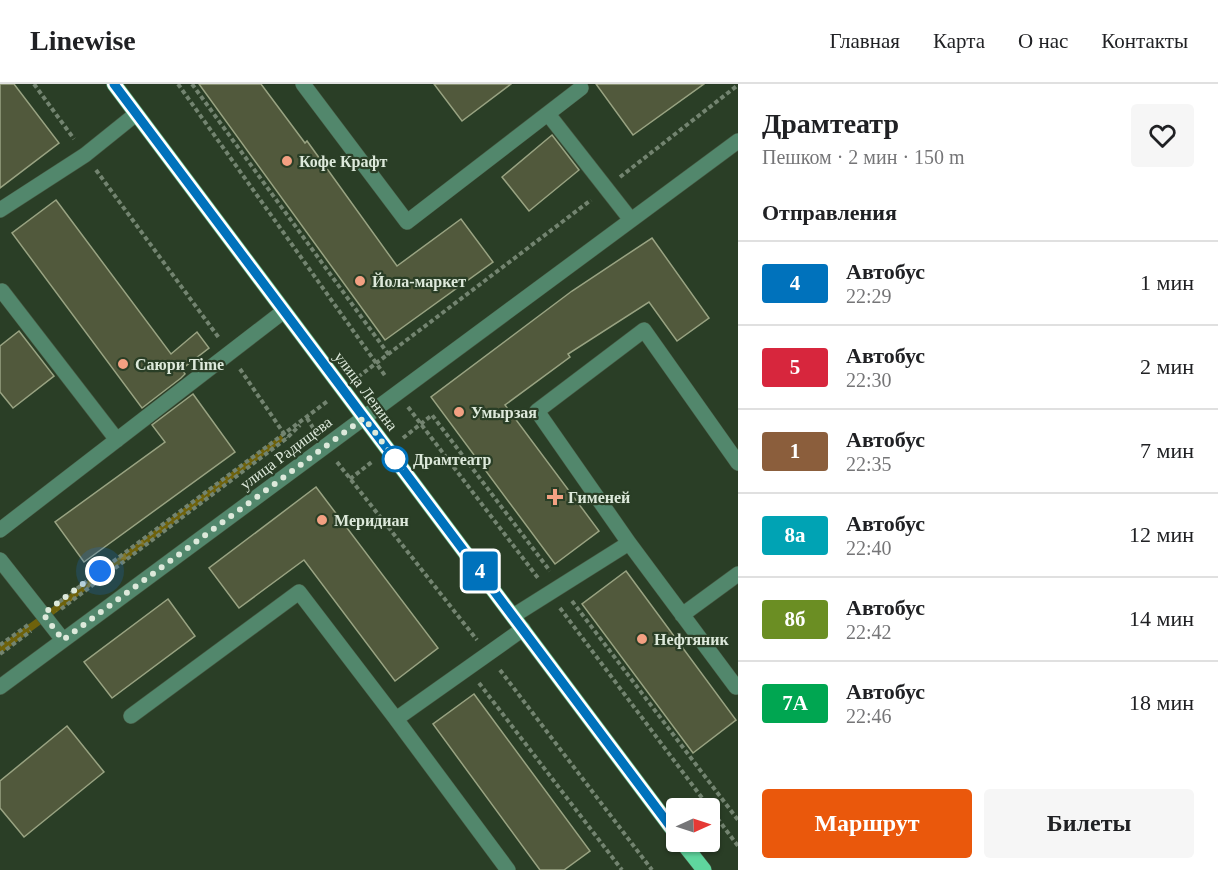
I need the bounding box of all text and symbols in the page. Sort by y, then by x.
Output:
text: Linewise [30,25,136,56]
text: Главная [830,29,900,53]
text: Карта [933,29,985,53]
text: О нас [1018,29,1068,53]
text: Контакты [1101,29,1188,53]
button: heart [1131,104,1194,167]
text: Драмтеатр [762,108,899,139]
text: Пешком · 2 мин · 150 m [762,146,965,168]
place label: Кофе Крафт [299,153,388,171]
marker: Кофе Крафт [280,154,294,168]
text: Отправления [762,200,897,225]
text: Автобус [846,259,925,284]
text: 1 мин [1140,270,1194,295]
text: 4 [790,271,800,295]
place label: Йола-маркет [372,272,466,291]
marker: Йола-маркет [353,274,367,288]
text: 22:29 [846,285,892,307]
text: Автобус [846,343,925,368]
street label: улица Ленина [330,348,401,434]
text: 2 мин [1140,354,1194,379]
text: 5 [790,355,800,379]
place label: Саюри Time [135,356,224,374]
marker: Саюри Time [116,357,130,371]
text: 22:30 [846,369,892,391]
place label: Умырзая [471,404,537,422]
marker: Умырзая [452,405,466,419]
street label: улица Радищева [237,413,336,494]
text: Автобус [846,427,925,452]
text: 7 мин [1140,438,1194,463]
text: 1 [790,439,800,463]
marker: Драмтеатр [382,446,408,472]
place label: Драмтеатр [413,451,491,469]
text: 22:35 [846,453,892,475]
marker: Гименей [546,488,564,506]
place label: Гименей [568,489,630,506]
text: Автобус [846,511,925,536]
place label: Меридиан [334,512,409,530]
marker: Меридиан [315,513,329,527]
text: 12 мин [1129,522,1194,547]
text: 8а [785,523,806,547]
text: 22:40 [846,537,892,559]
line badge: 4 [460,552,500,590]
your location [85,556,115,586]
text: 4 [475,559,485,583]
text: Автобус [846,595,925,620]
text: 14 мин [1129,606,1194,631]
text: 8б [785,607,806,631]
text: 22:42 [846,621,892,643]
place label: Нефтяник [654,631,730,649]
marker: Нефтяник [635,632,649,646]
text: Автобус [846,679,925,704]
text: 18 мин [1129,690,1194,715]
text: 7А [782,691,808,715]
text: 22:46 [846,705,892,727]
button: Маршрут [762,789,972,858]
button: Билеты [984,789,1194,858]
north arrow [666,798,720,852]
map controls [666,798,720,852]

